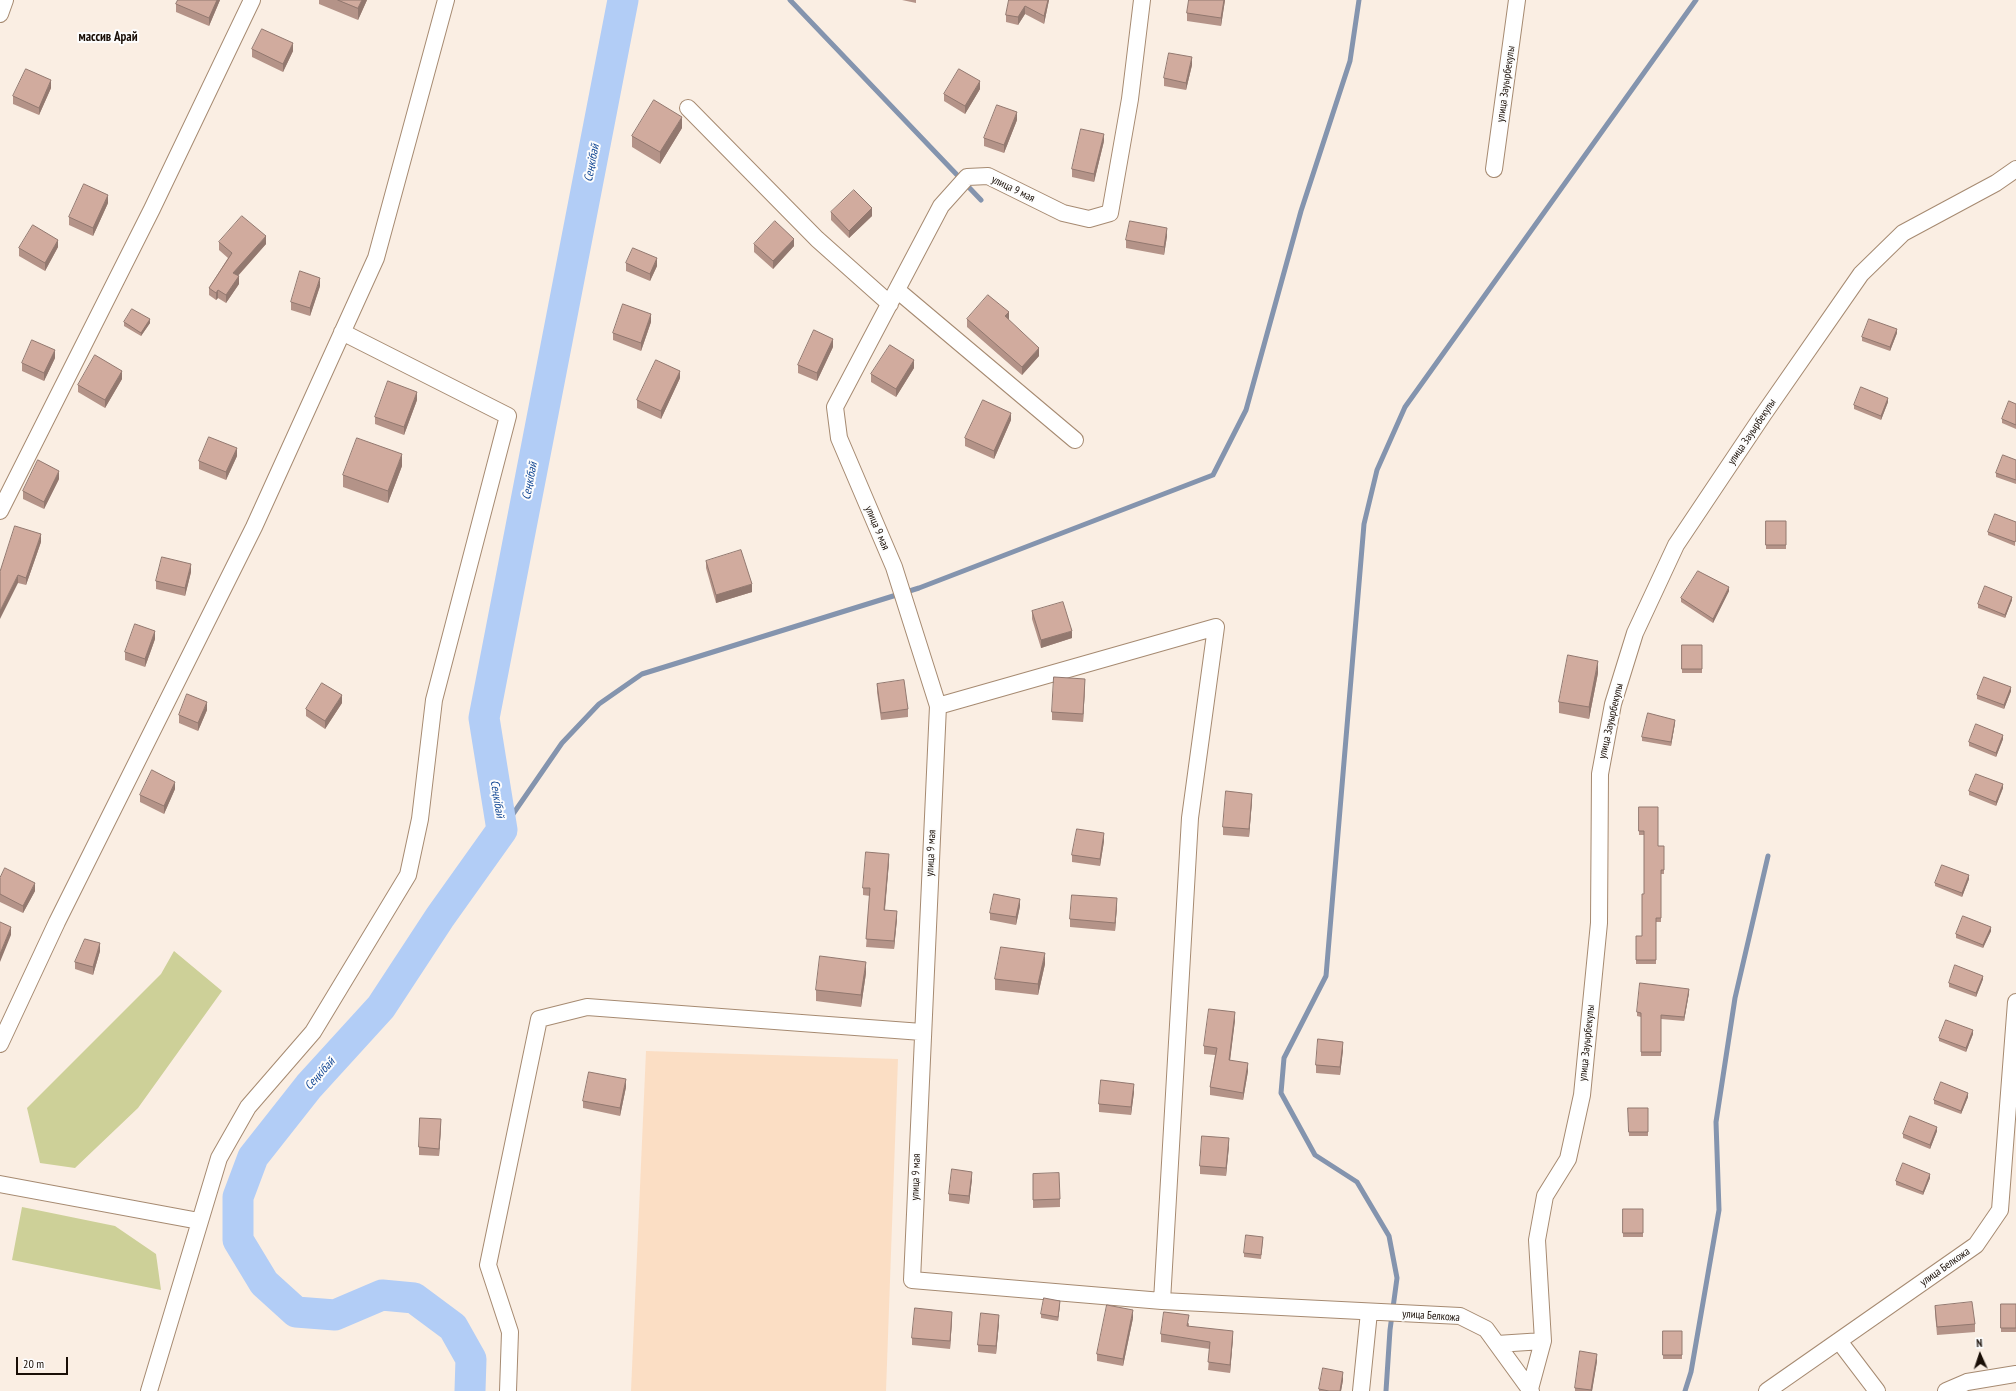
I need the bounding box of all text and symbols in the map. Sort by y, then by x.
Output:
district label: массив Арай [78,29,138,45]
street label: улица Зауырбекулы [1494,45,1518,123]
water label: Сеңкібай [581,143,603,183]
street label: улица 9 мая [989,173,1037,205]
street label: улица Зауырбекулы [1725,396,1779,468]
water label: Сеңкібай [519,461,541,501]
street label: улица 9 мая [862,504,892,552]
street label: улица Зауырбекулы [1596,682,1626,760]
water label: Сеңкібай [487,779,507,819]
street label: улица 9 мая [923,829,939,877]
street label: улица Зауырбекулы [1576,1004,1598,1082]
water label: Сеңкібай [302,1055,338,1093]
street label: улица 9 мая [909,1153,923,1201]
street label: улица Белкожа [1918,1245,1972,1289]
street label: улица Белкожа [1402,1307,1460,1325]
north arrow [1960,1335,2000,1375]
text: N [1976,1336,1983,1350]
scale bar [18,1349,70,1375]
text: 20 m [23,1356,44,1371]

